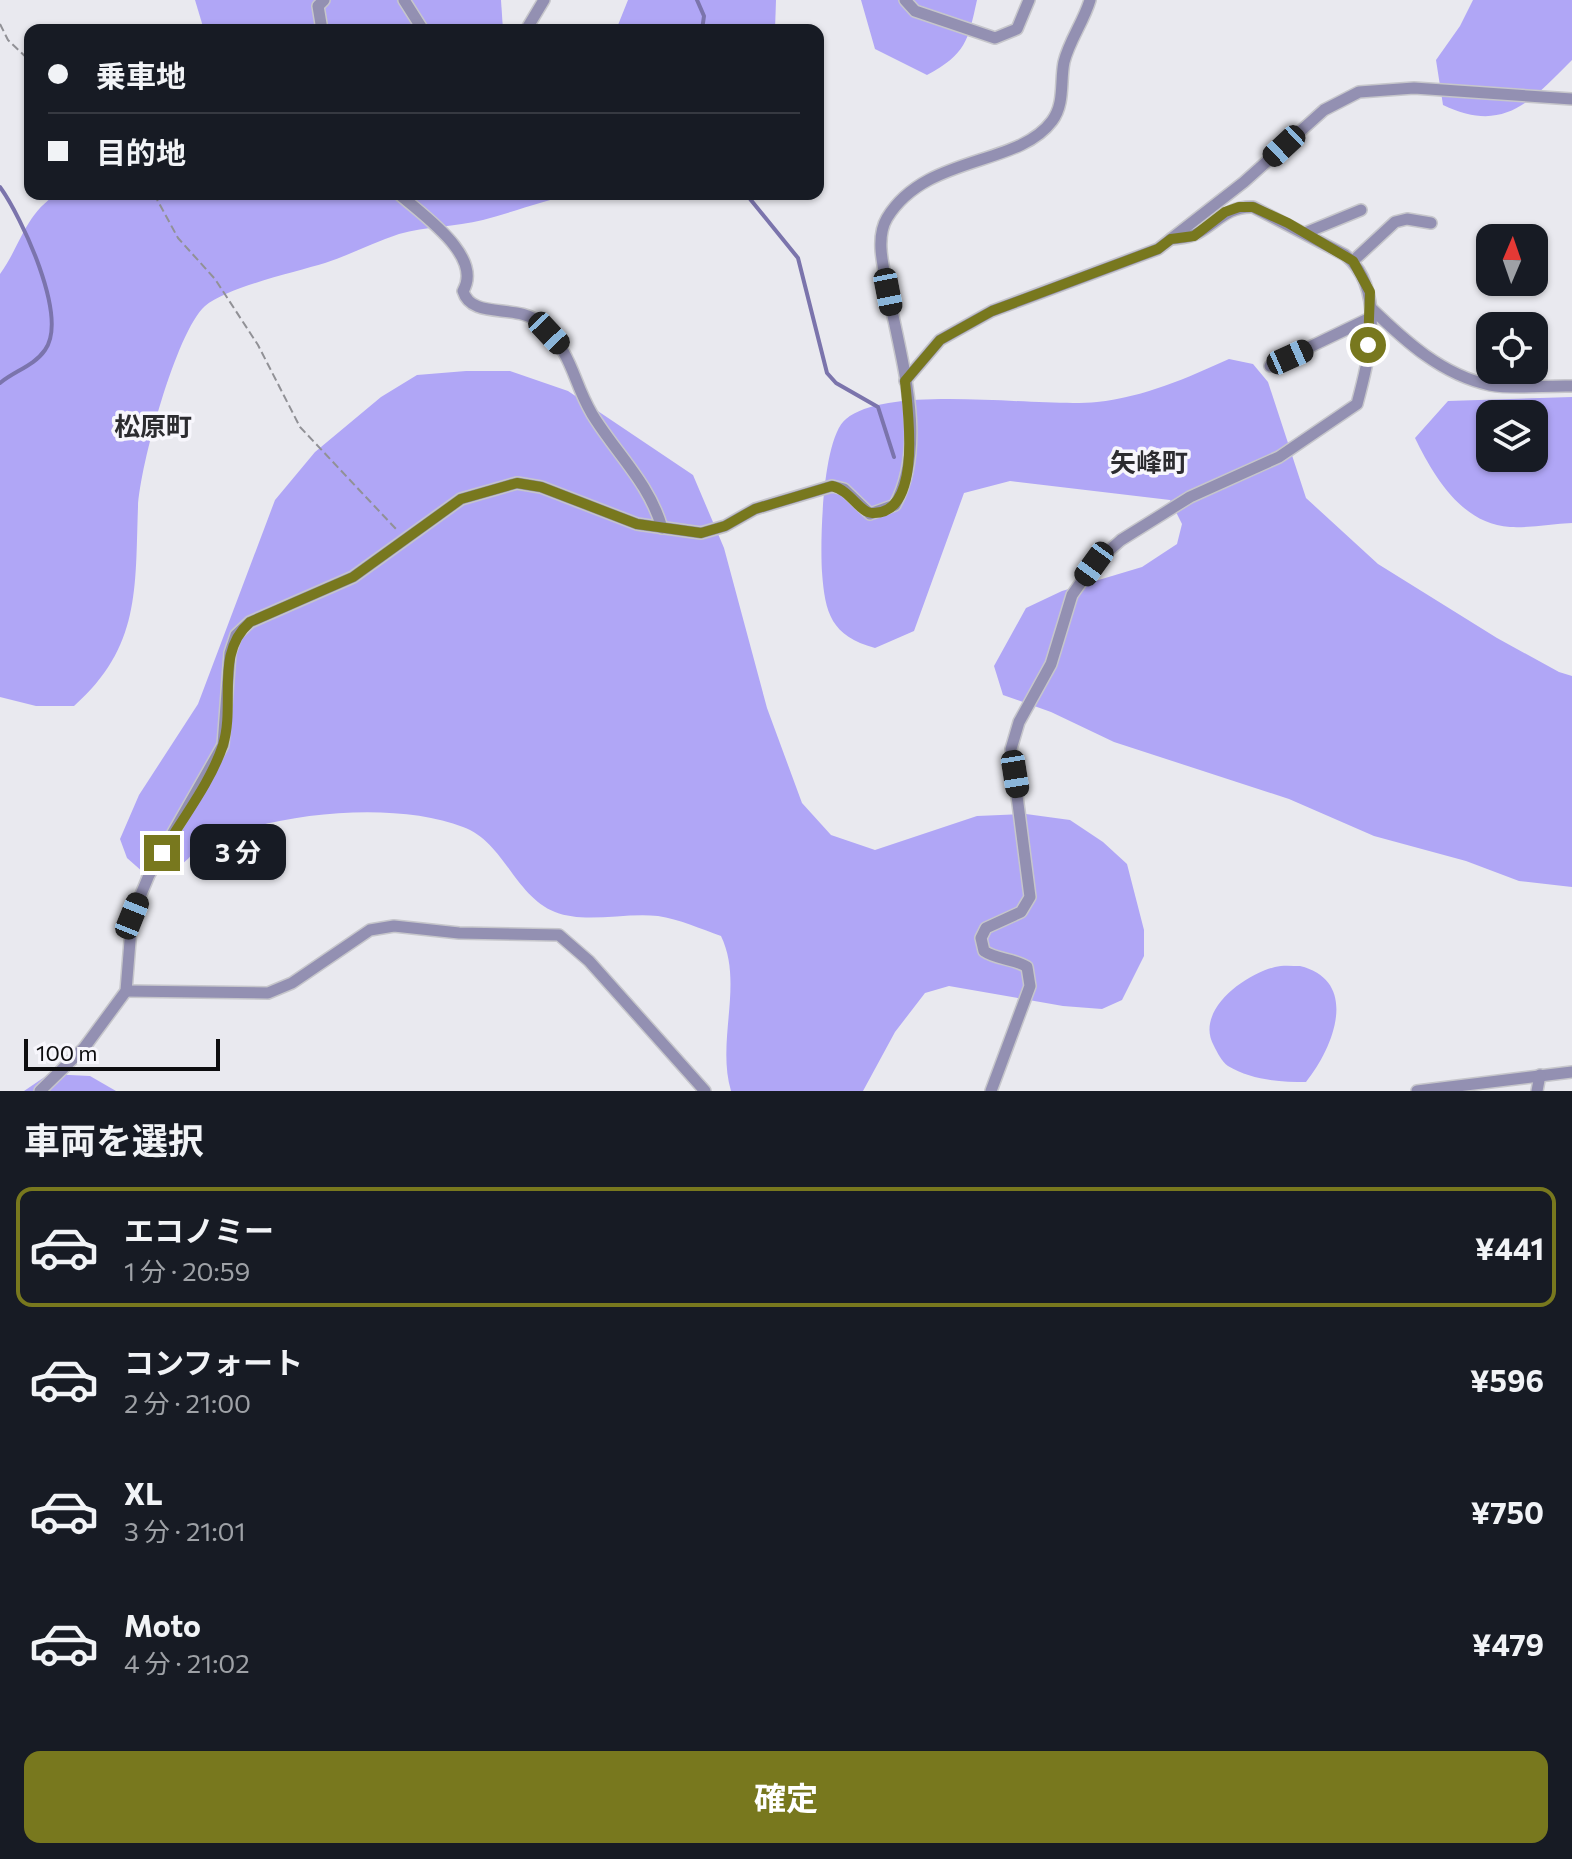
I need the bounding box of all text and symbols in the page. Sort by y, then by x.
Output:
text: 乗車地 [96,56,186,93]
car [1258,121,1310,171]
text: 目的地 [96,133,186,170]
north arrow [1476,224,1548,296]
map controls [1476,224,1548,472]
car [872,266,904,318]
car [524,307,574,359]
button: locate [1476,312,1548,384]
route start [1350,327,1386,363]
car [1263,336,1317,378]
button: layers [1476,400,1548,472]
district label: 松原町 [114,410,192,441]
district label: 矢峰町 [1110,446,1188,477]
car [1070,538,1118,590]
car [999,748,1031,800]
callout: 3 分 [190,825,286,881]
route end [144,835,180,871]
text: 3 分 [215,836,261,867]
car [112,889,152,943]
scale bar [24,1035,220,1071]
text: 100 m [36,1039,98,1066]
text: 車両を選択 [24,1117,204,1161]
icon: car [28,1211,100,1283]
text: エコノミー [124,1211,274,1248]
text: ¥441 [1475,1229,1544,1266]
text: 1 分 · 20:59 [124,1255,250,1286]
icon: car [28,1343,100,1415]
text: コンフォート [124,1343,303,1380]
text: ¥596 [1470,1361,1544,1398]
text: 2 分 · 21:00 [124,1387,251,1418]
text: XL [124,1474,163,1511]
icon: car [28,1475,100,1547]
text: ¥750 [1471,1493,1544,1530]
text: 3 分 · 21:01 [124,1515,246,1546]
text: Moto [124,1606,201,1643]
icon: car [28,1607,100,1679]
text: ¥479 [1472,1625,1544,1662]
text: 4 分 · 21:02 [124,1647,250,1678]
button: 確定 [24,1751,1548,1843]

